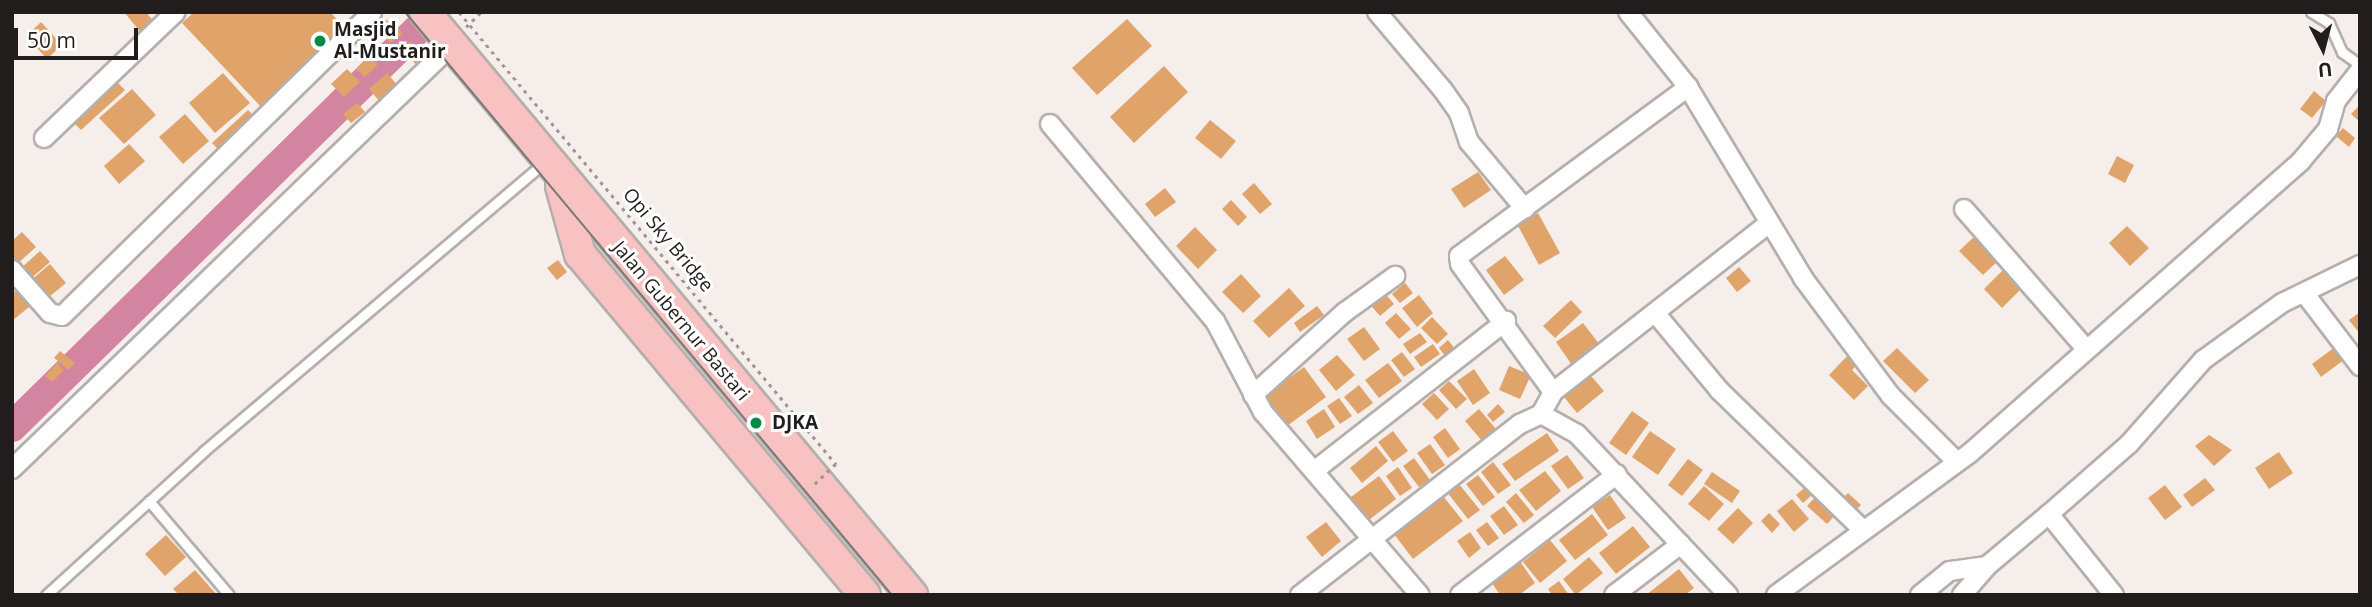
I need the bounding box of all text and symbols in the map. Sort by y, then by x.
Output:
scale bar [18,14,142,58]
north arrow [2288,14,2358,84]
place label: Masjid Al-Mustanir [334,19,446,63]
text: 50 m [27,26,76,54]
marker: Masjid Al-Mustanir [312,33,328,49]
text: U [2317,56,2334,84]
street label: Opi Sky Bridge [618,183,718,297]
street label: Jalan Gubernur Bastari [608,237,754,405]
place label: DJKA [772,412,818,434]
marker: DJKA [746,413,766,433]

